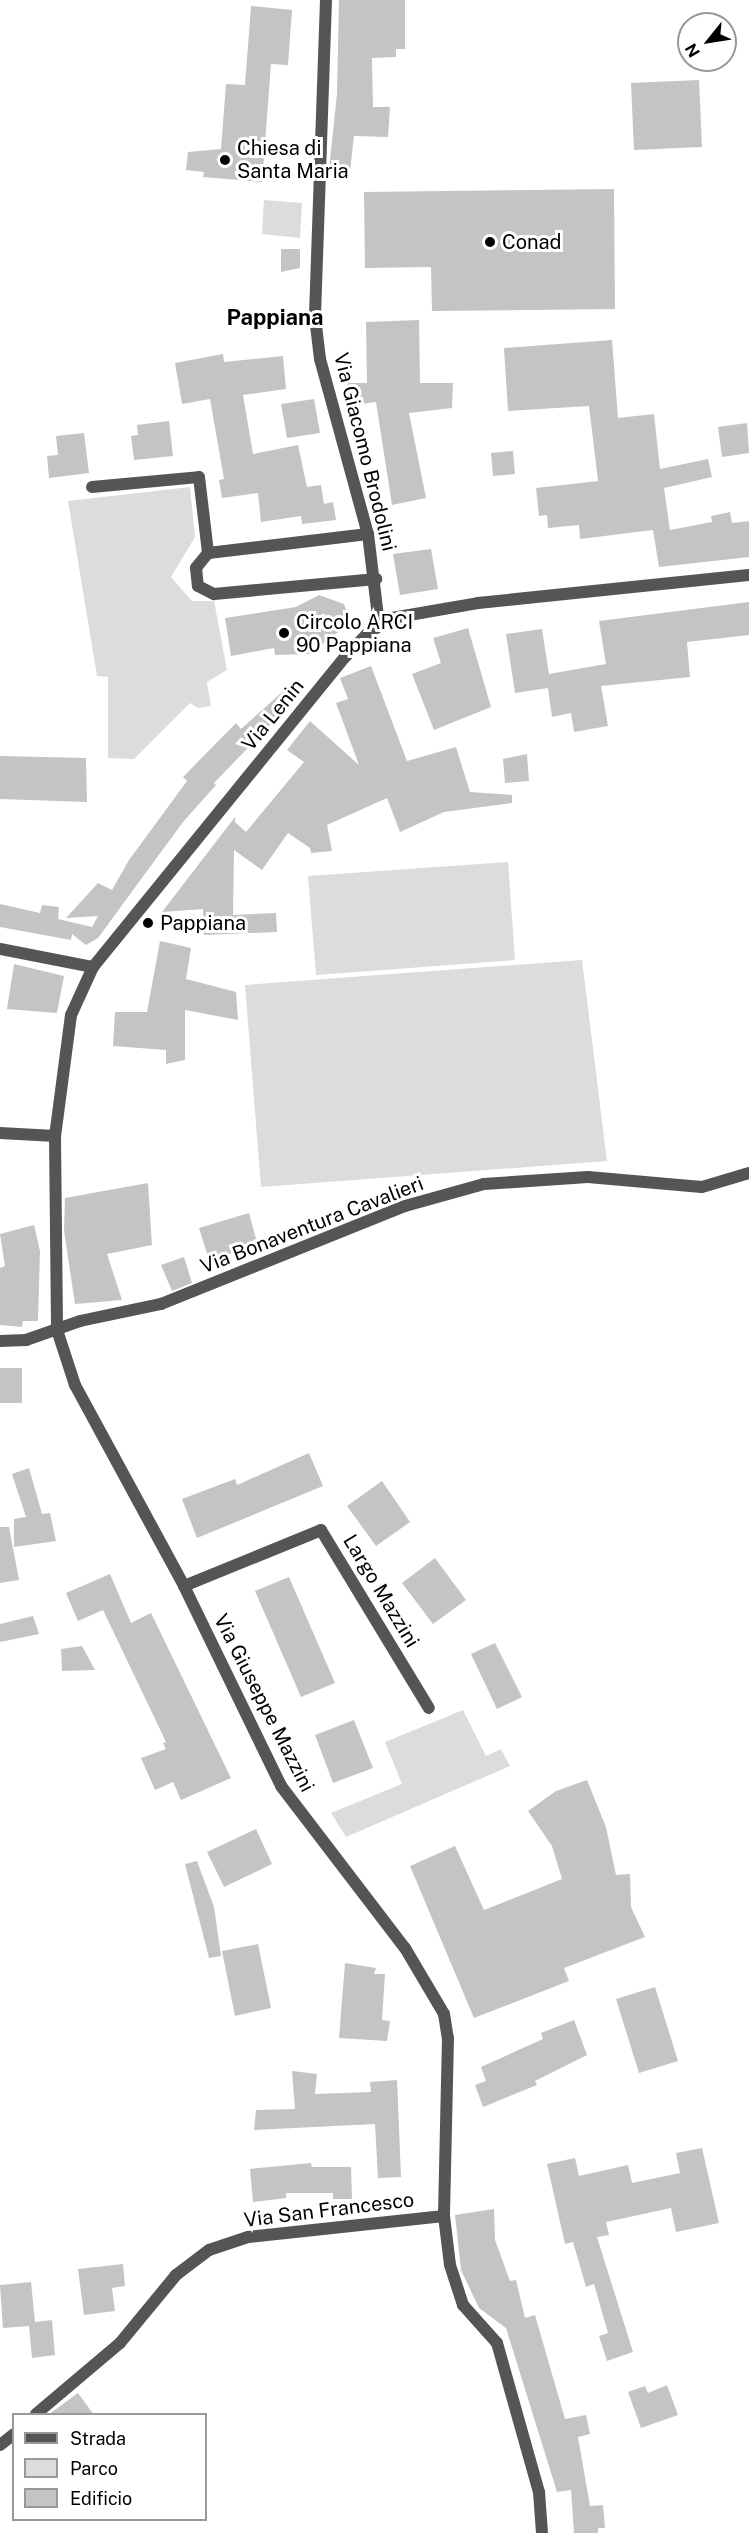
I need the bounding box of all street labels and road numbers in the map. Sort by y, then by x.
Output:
street label: Via Giacomo Brodolini [329,350,401,554]
street label: Via Lenin [237,674,309,756]
street label: Via Bonaventura Cavalieri [197,1171,427,1279]
street label: Largo Mazzini [338,1530,424,1652]
street label: Via Giuseppe Mazzini [209,1610,319,1796]
street label: Via San Francesco [243,2188,415,2232]

